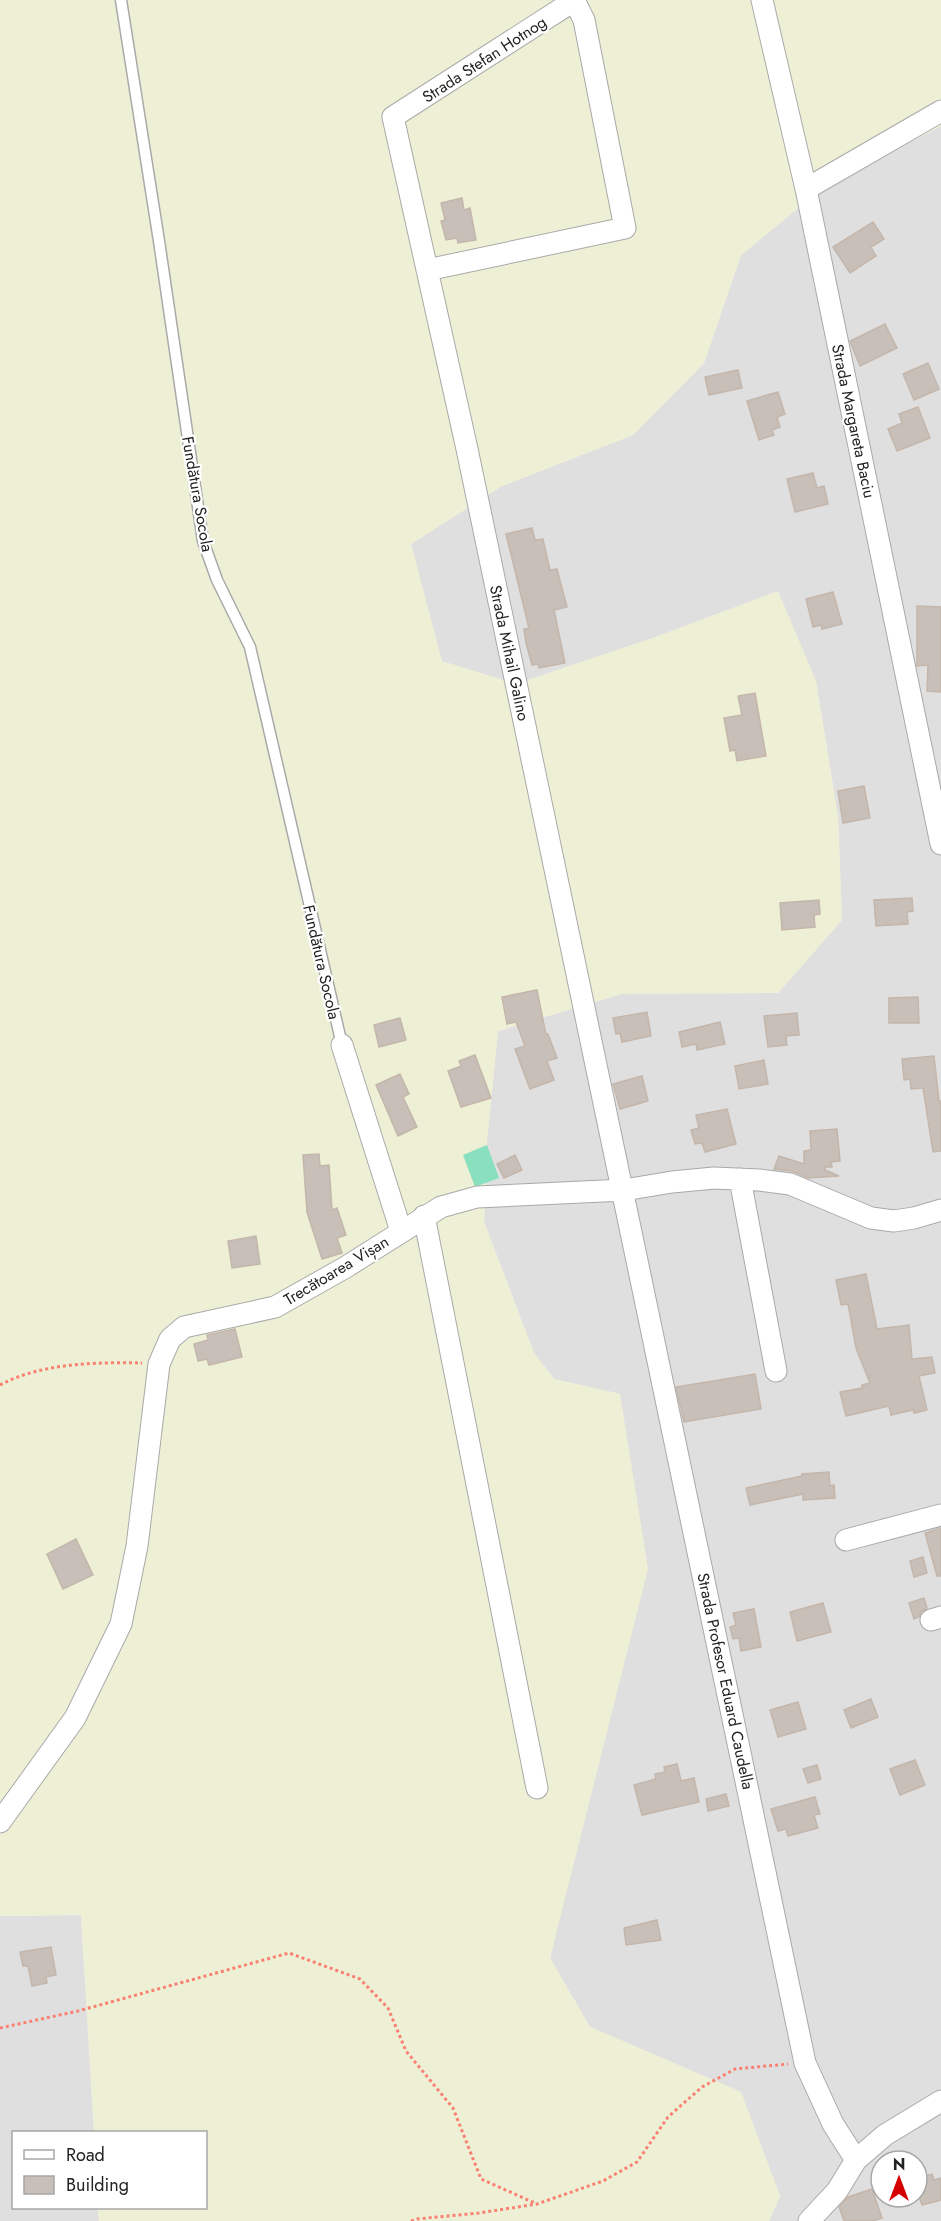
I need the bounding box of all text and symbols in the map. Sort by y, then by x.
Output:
street label: Strada Stefan Hotnog [418,11,551,108]
street label: Strada Margareta Baciu [826,342,881,500]
street label: Fundătura Socola [176,435,219,554]
street label: Strada Mihail Galino [484,583,535,723]
street label: Fundătura Socola [297,903,346,1022]
street label: Trecătoarea Vișan [280,1230,393,1311]
street label: Strada Profesor Eduard Caudella [691,1571,760,1792]
legend [12,2131,207,2209]
text: Road [66,2142,105,2168]
north arrow [869,2149,929,2209]
text: N [893,2153,905,2176]
text: Building [66,2172,129,2198]

